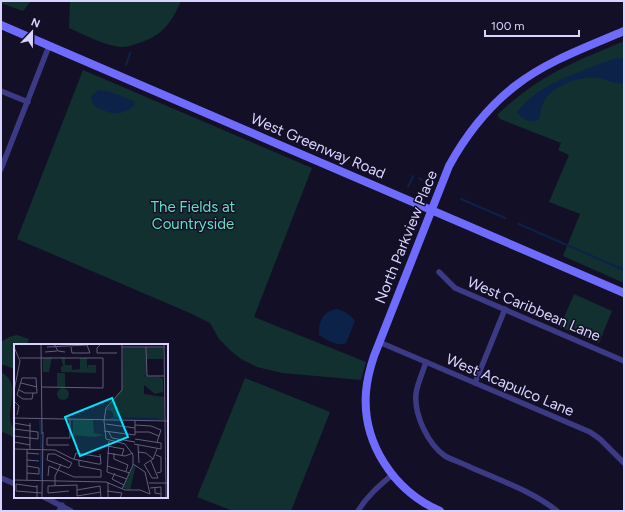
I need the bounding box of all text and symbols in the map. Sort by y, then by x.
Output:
north arrow [12,12,52,52]
scale bar [485,12,579,38]
text: N [29,16,42,31]
text: 100 m [491,19,525,33]
street label: West Greenway Road [248,109,388,183]
street label: North Parkview Place [371,168,441,306]
park label: The Fields at Countryside [151,198,236,233]
street label: West Caribbean Lane [465,273,603,345]
inset map [14,344,168,498]
street label: West Acapulco Lane [443,350,577,420]

